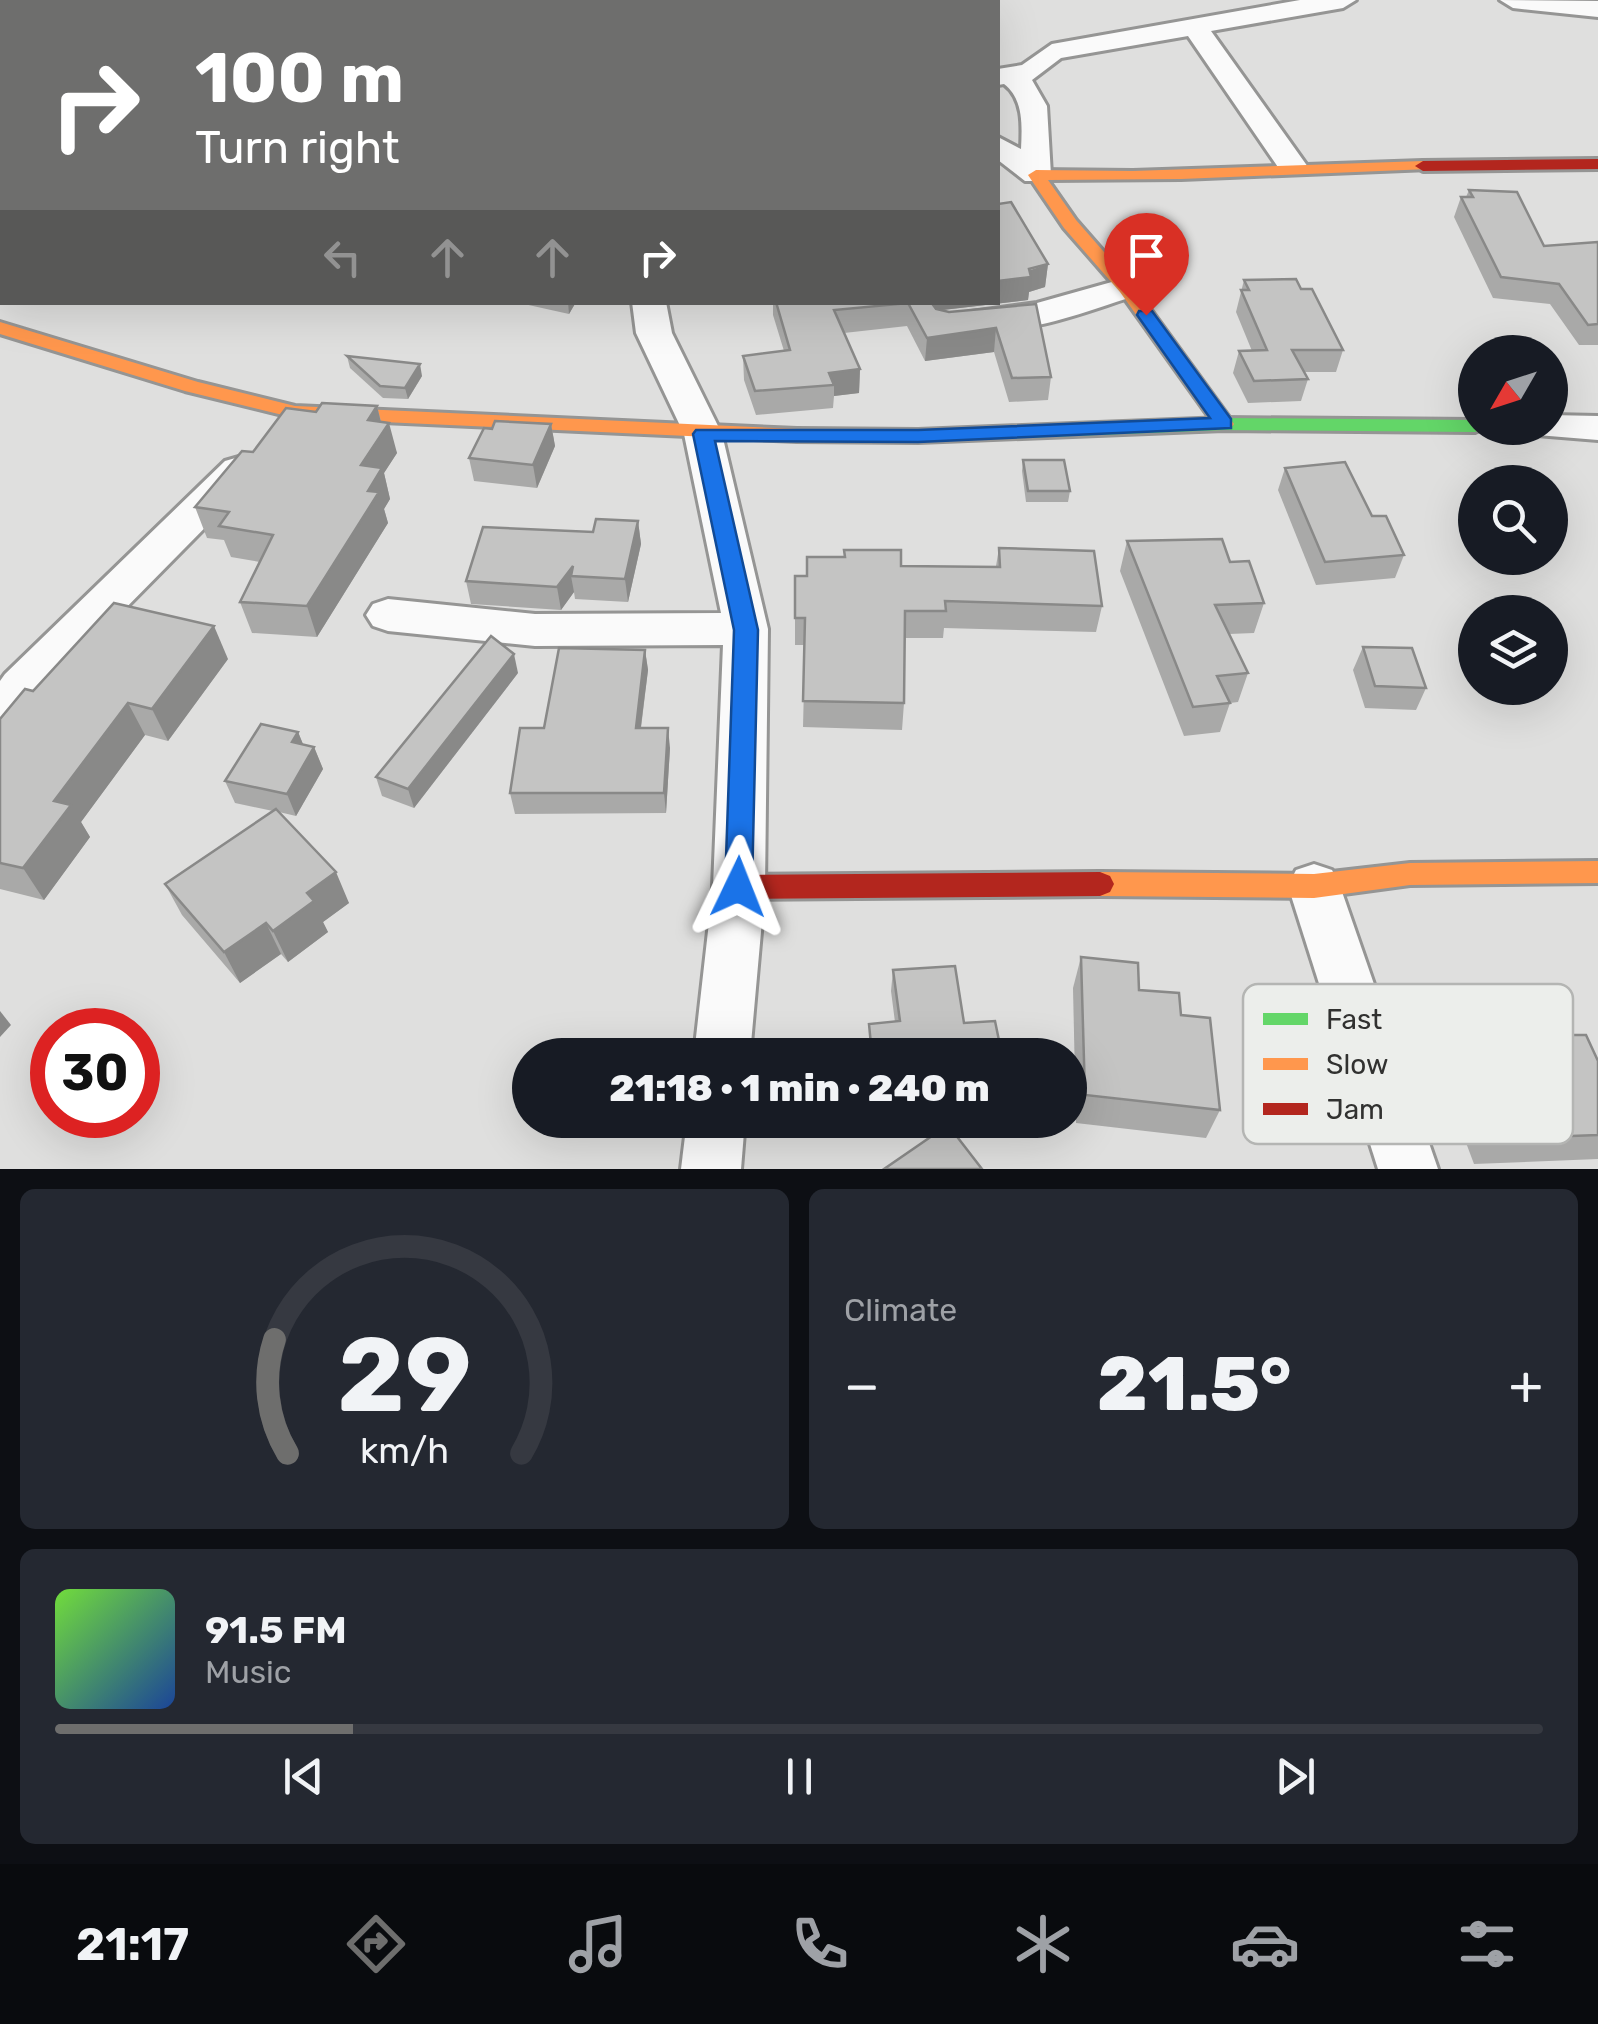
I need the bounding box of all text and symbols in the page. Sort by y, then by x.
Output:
text: 100 m [195,37,404,120]
icon: right [30,40,160,170]
text: Turn right [195,121,399,174]
pin [1104,213,1189,316]
icon: arrive [1119,228,1174,283]
icon: left [315,230,370,285]
icon: ahead [420,230,475,285]
icon: ahead [525,230,580,285]
icon: right [630,230,685,285]
north arrow [1458,335,1568,445]
map controls [1458,335,1568,705]
button: search [1458,465,1568,575]
button: layers [1458,595,1568,705]
position arrow [686,835,790,939]
legend [1243,984,1573,1144]
text: Fast [1326,1003,1382,1036]
speed limit sign: 30 [30,1008,160,1138]
text: Slow [1326,1048,1388,1081]
text: 21:18 · 1 min · 240 m [609,1065,990,1111]
text: Jam [1326,1093,1384,1126]
text: Climate [844,1291,957,1329]
text: 29 [337,1314,472,1437]
text: 21.5° [1097,1340,1291,1429]
text: − [844,1353,880,1418]
text: + [1509,1353,1543,1418]
text: km/h [360,1430,449,1472]
text: 91.5 FM [205,1607,347,1653]
text: Music [205,1653,291,1691]
icon: previous [276,1749,331,1804]
icon: pause [772,1749,827,1804]
icon: next [1268,1749,1323,1804]
icon: directions [341,1909,411,1979]
icon: music [563,1909,633,1979]
icon: phone [785,1909,855,1979]
icon: climate [1008,1909,1078,1979]
icon: car [1230,1909,1300,1979]
icon: filters [1452,1909,1522,1979]
text: 21:17 [76,1918,189,1971]

